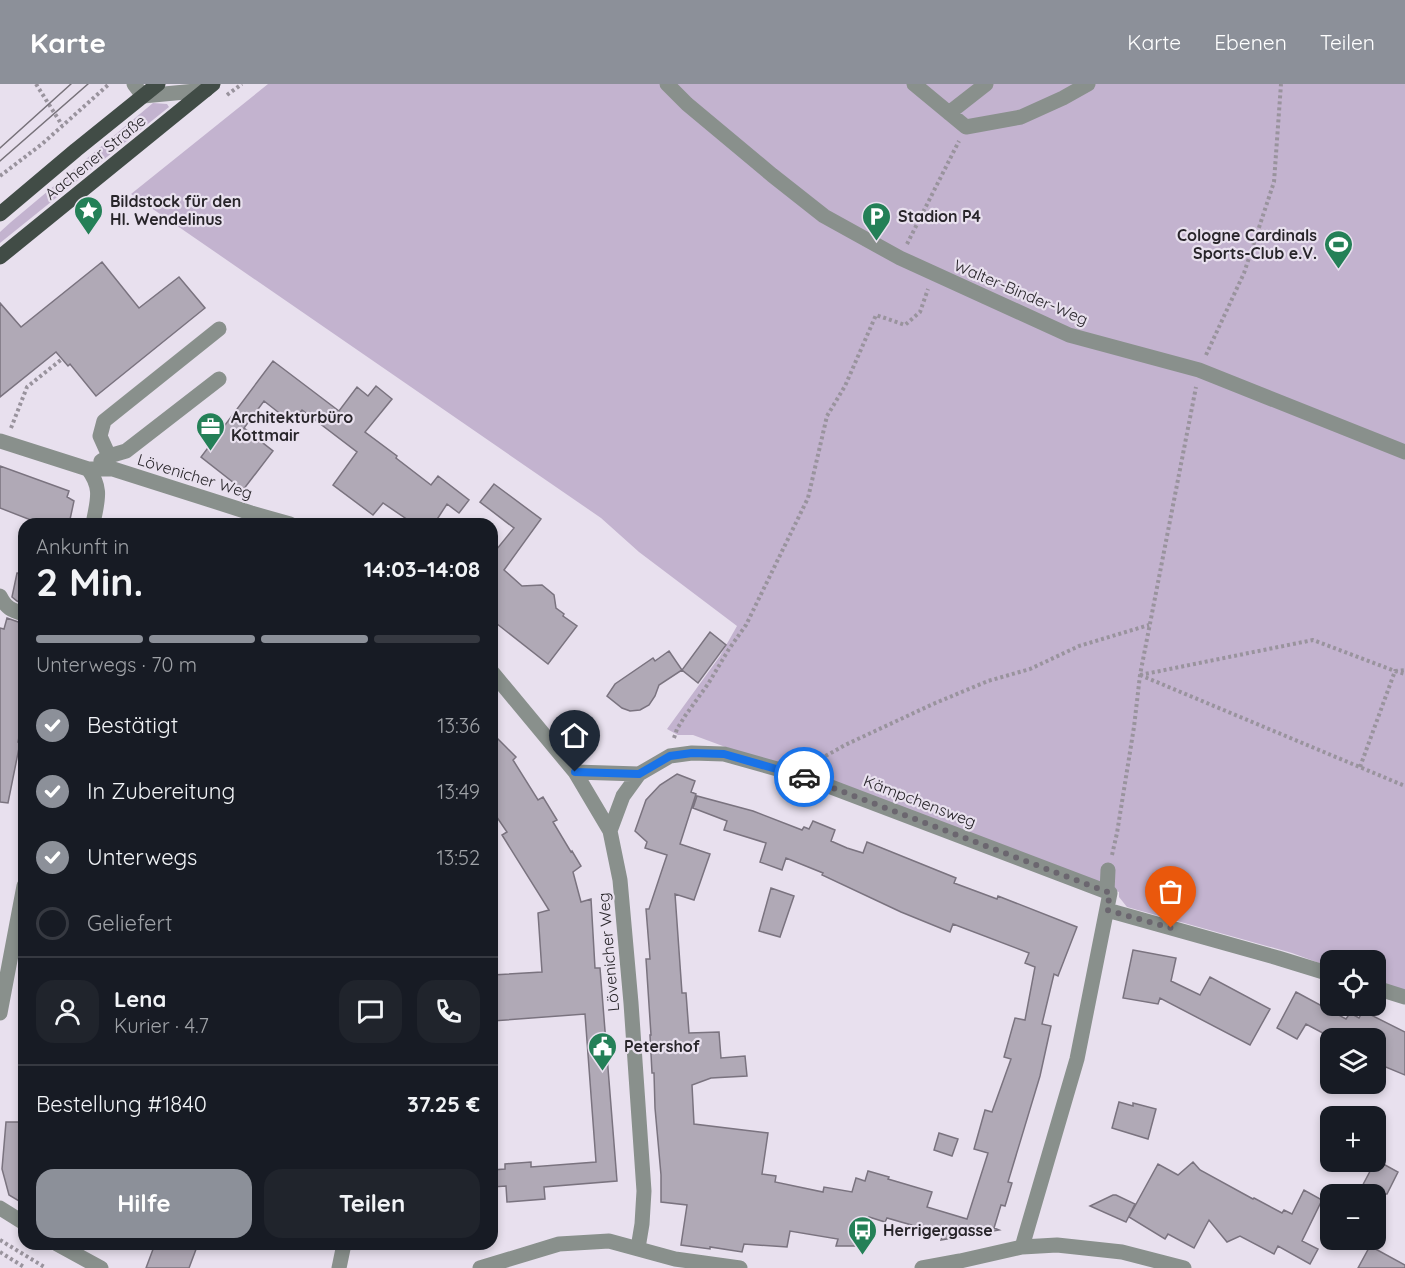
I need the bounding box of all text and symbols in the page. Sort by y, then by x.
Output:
text: Karte [30,25,106,60]
text: Karte [1127,29,1181,55]
text: Ebenen [1214,29,1287,55]
text: Teilen [1320,29,1375,55]
street label: Aachener Straße [40,110,150,204]
place label: Bildstock für den Hl. Wendelinus [110,191,241,229]
place icon: Bildstock für den Hl. Wendelinus [73,194,105,236]
parking icon: Stadion P4 [861,200,893,242]
place label: Stadion P4 [898,206,982,226]
place label: Cologne Cardinals Sports-Club e.V. [1177,225,1317,263]
sports icon: Cologne Cardinals Sports-Club e.V. [1322,228,1354,270]
street label: Walter-Binder-Weg [951,255,1091,329]
place label: Architekturbüro Kottmair [231,407,353,445]
office icon: Architekturbüro Kottmair [194,410,226,452]
street label: Lövenicher Weg [135,449,255,503]
text: Ankunft in [36,534,129,559]
text: 14:03–14:08 [364,555,480,583]
text: 2 Min. [36,557,143,606]
text: Unterwegs · 70 m [36,652,197,677]
icon: check [36,709,69,742]
pin [549,710,600,772]
text: Bestätigt [87,711,178,739]
text: 13:36 [437,713,480,738]
icon: home [558,719,591,752]
courier [774,747,834,807]
icon: car [788,761,821,794]
street label: Kämpchensweg [861,770,979,832]
icon: check [36,775,69,808]
text: In Zubereitung [87,777,235,805]
text: 13:49 [437,779,480,804]
icon: check [36,841,69,874]
text: Unterwegs [87,843,197,871]
text: 13:52 [436,845,480,870]
pin [1145,866,1196,928]
icon: bag [1154,875,1187,908]
street label: Lövenicher Weg [593,892,623,1012]
text: Geliefert [87,909,172,937]
map controls [1320,950,1386,1250]
button: locate [1320,950,1386,1016]
button: person [36,980,99,1043]
button: chat [339,980,402,1043]
button: phone [417,980,480,1043]
text: Lena [114,985,166,1013]
text: Kurier · 4.7 [114,1013,209,1038]
button: layers [1320,1028,1386,1094]
public building icon: Petershof [587,1030,619,1072]
place label: Petershof [624,1036,700,1056]
text: Bestellung #1840 [36,1090,207,1118]
text: 37.25 € [407,1090,480,1118]
button: + [1320,1106,1386,1172]
button: Hilfe [36,1169,252,1238]
button: Teilen [264,1169,480,1238]
button: − [1320,1184,1386,1250]
bus stop icon: Herrigergasse [846,1214,878,1256]
place label: Herrigergasse [883,1220,993,1240]

